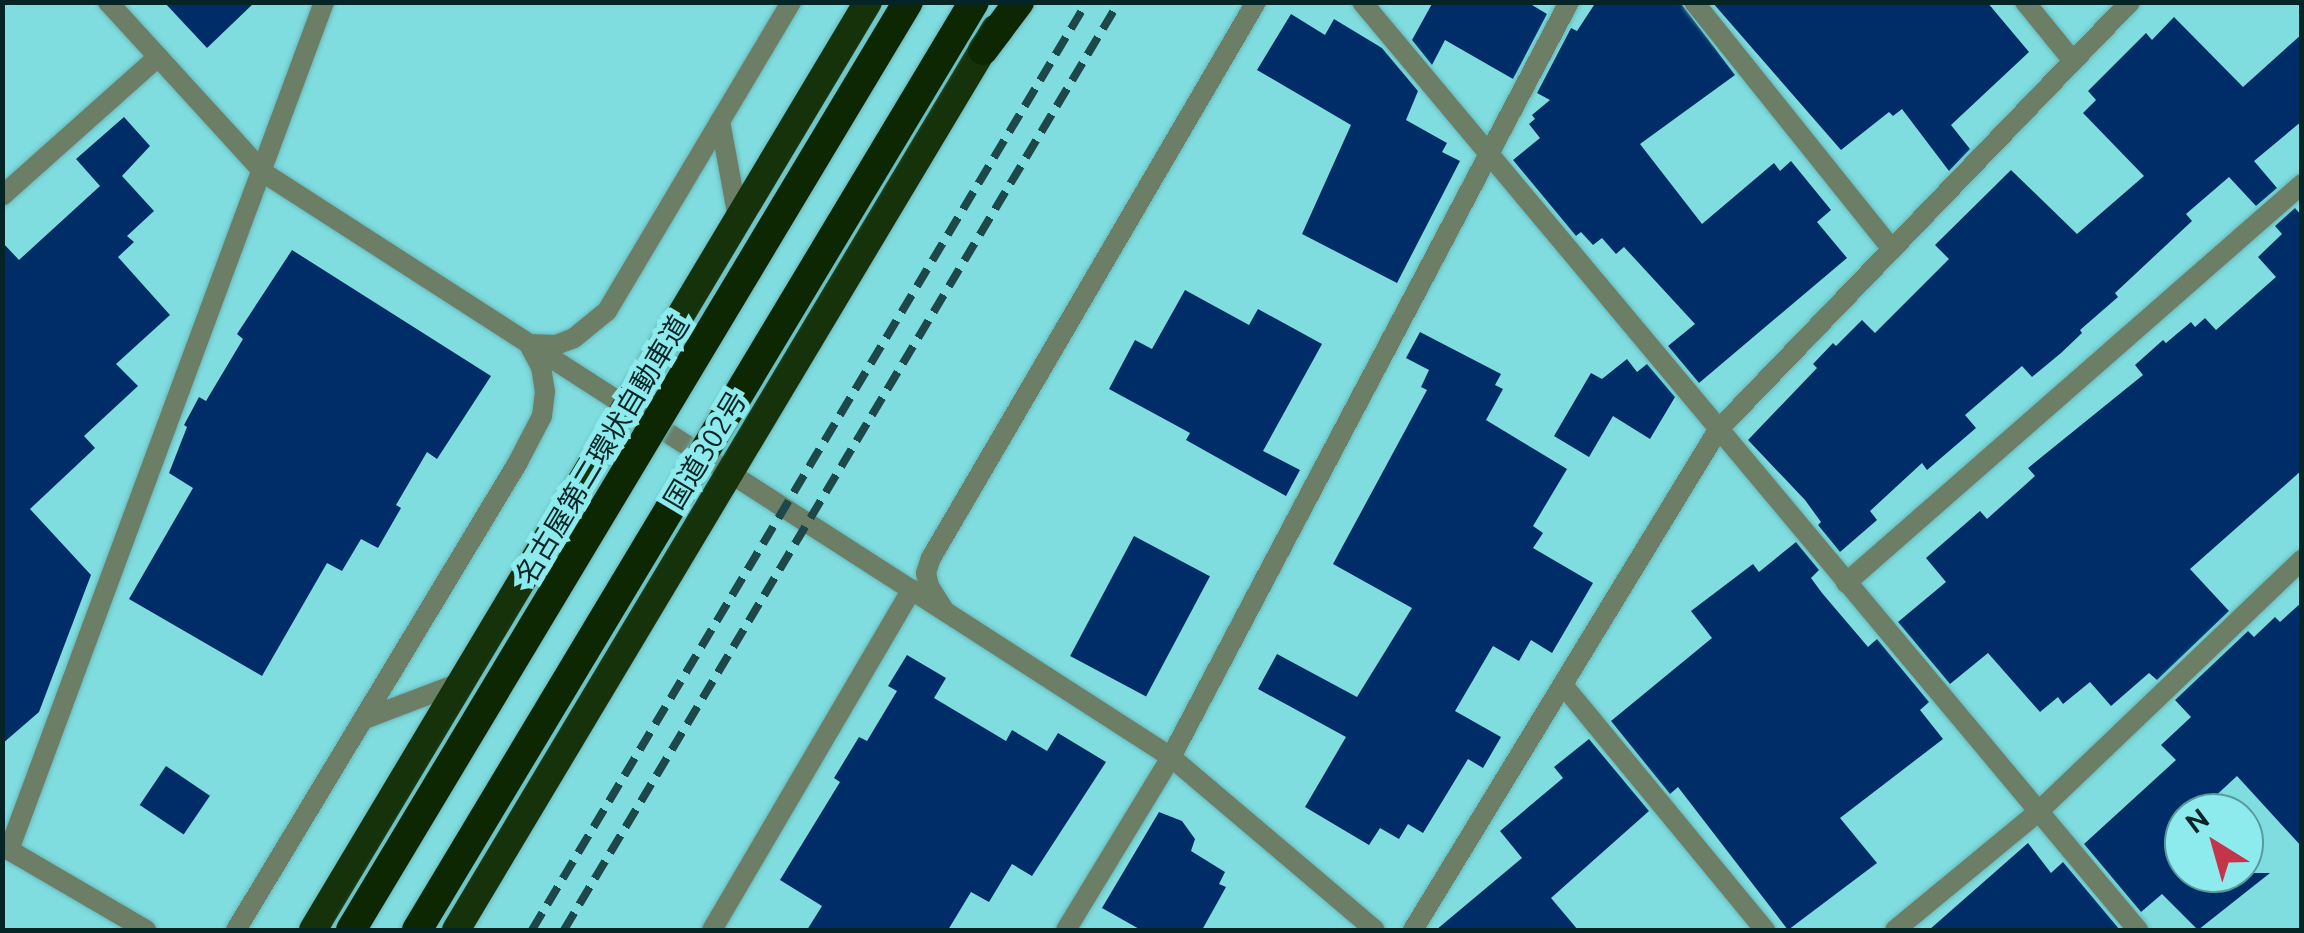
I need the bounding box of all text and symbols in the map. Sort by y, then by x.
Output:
street label: 名古屋第二環状自動車道 [508,309,696,591]
street label: 国道302号 [657,385,753,515]
north arrow [2164,793,2264,893]
text: N [2179,802,2215,839]

